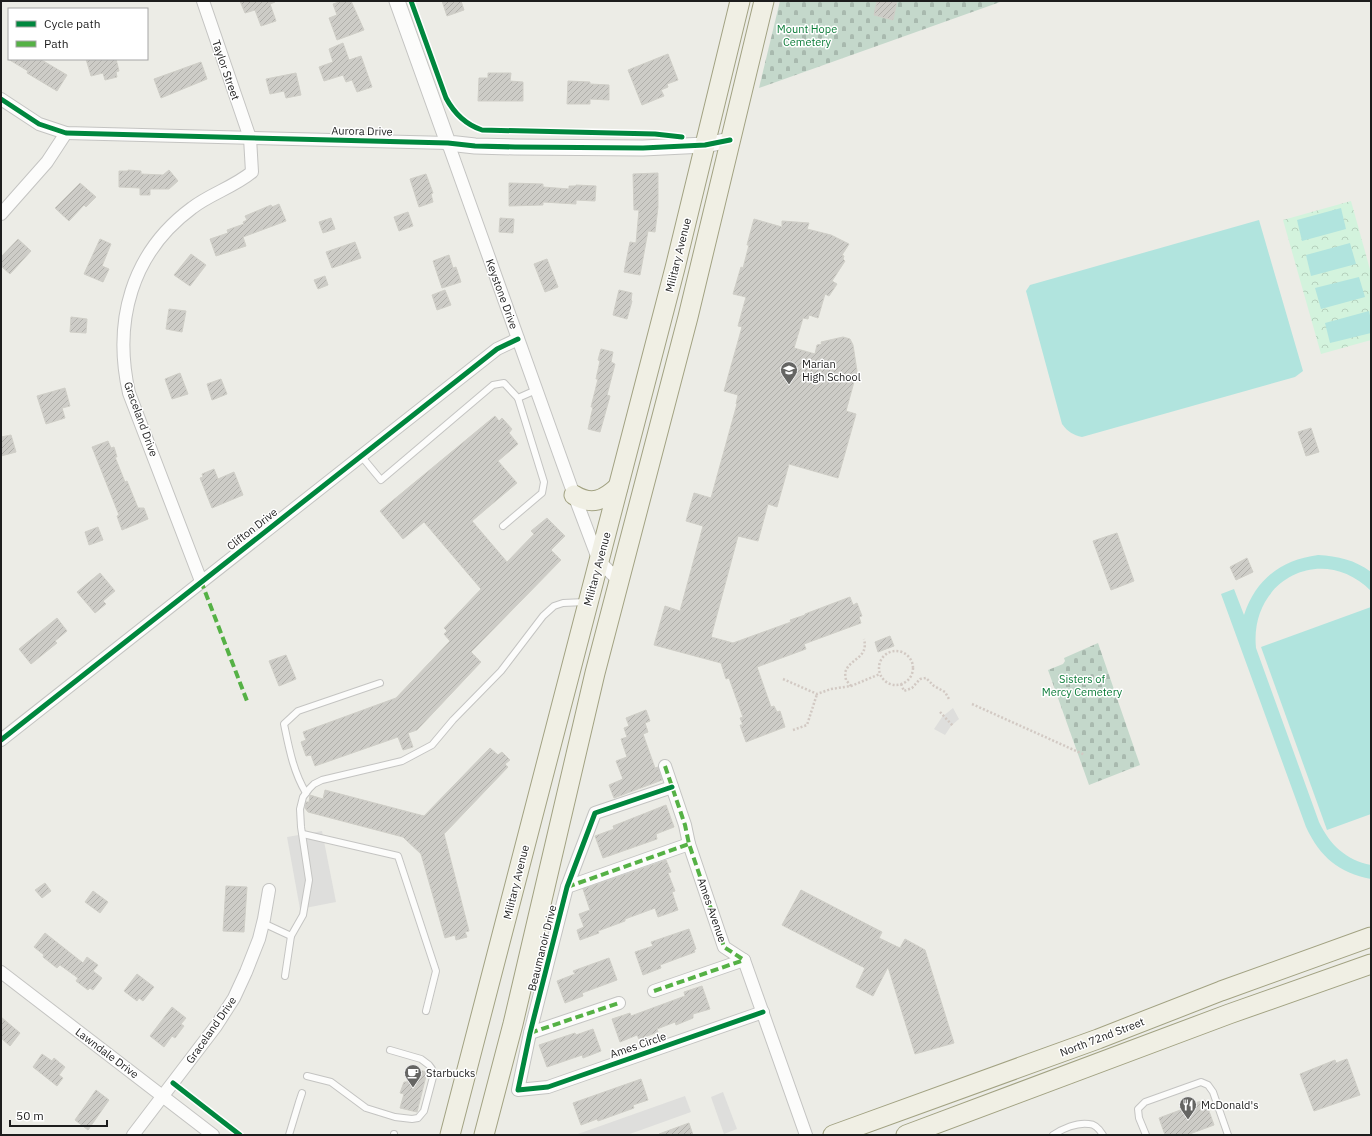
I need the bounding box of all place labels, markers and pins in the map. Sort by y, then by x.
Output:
place label: Marian High School [802,357,861,384]
school or university icon: Marian High School [779,360,799,385]
cafe icon: Starbucks [403,1063,423,1088]
place label: Starbucks [426,1066,475,1080]
restaurant icon: McDonald's [1178,1095,1198,1120]
place label: McDonald's [1201,1098,1259,1112]

